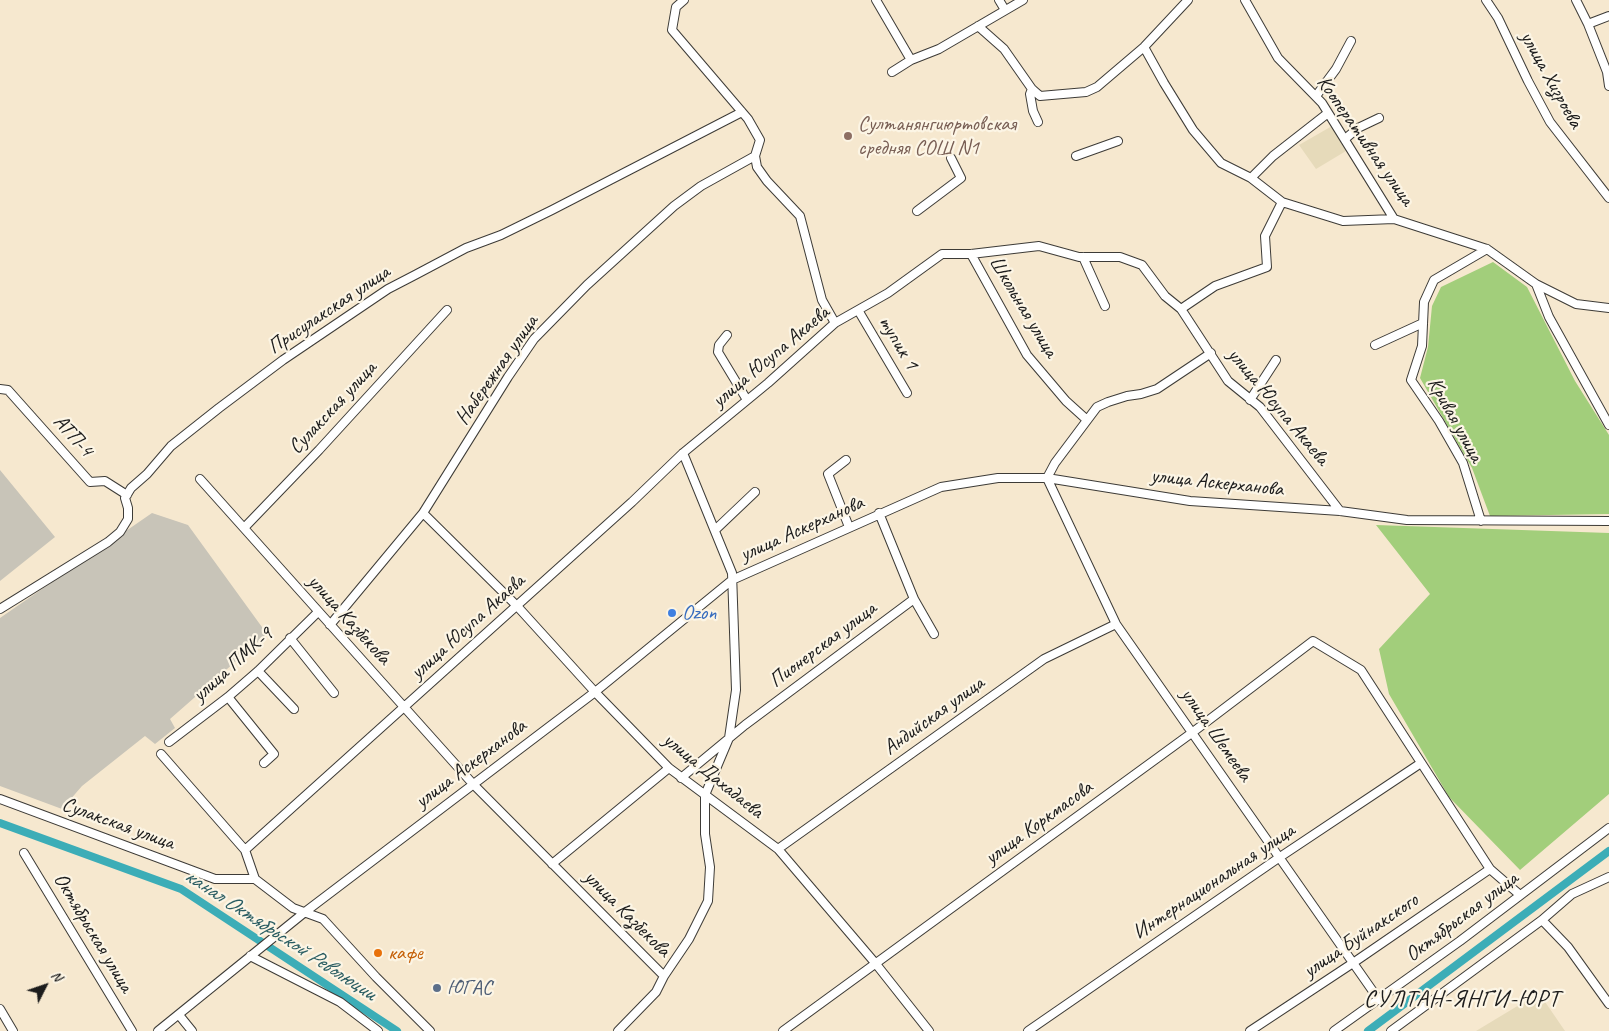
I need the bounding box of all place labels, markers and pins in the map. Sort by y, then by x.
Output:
place label: Султанянгиюртовская средняя СОШ N1 [858,111,1016,161]
marker: Султанянгиюртовская средняя СОШ N1 [842,130,854,142]
place label: Ozon [682,600,717,626]
marker: Ozon [666,607,678,619]
place label: кафе [388,940,423,966]
marker: кафе [372,947,384,959]
place label: ЮГАС [447,975,492,1001]
marker: ЮГАС [431,982,443,994]

